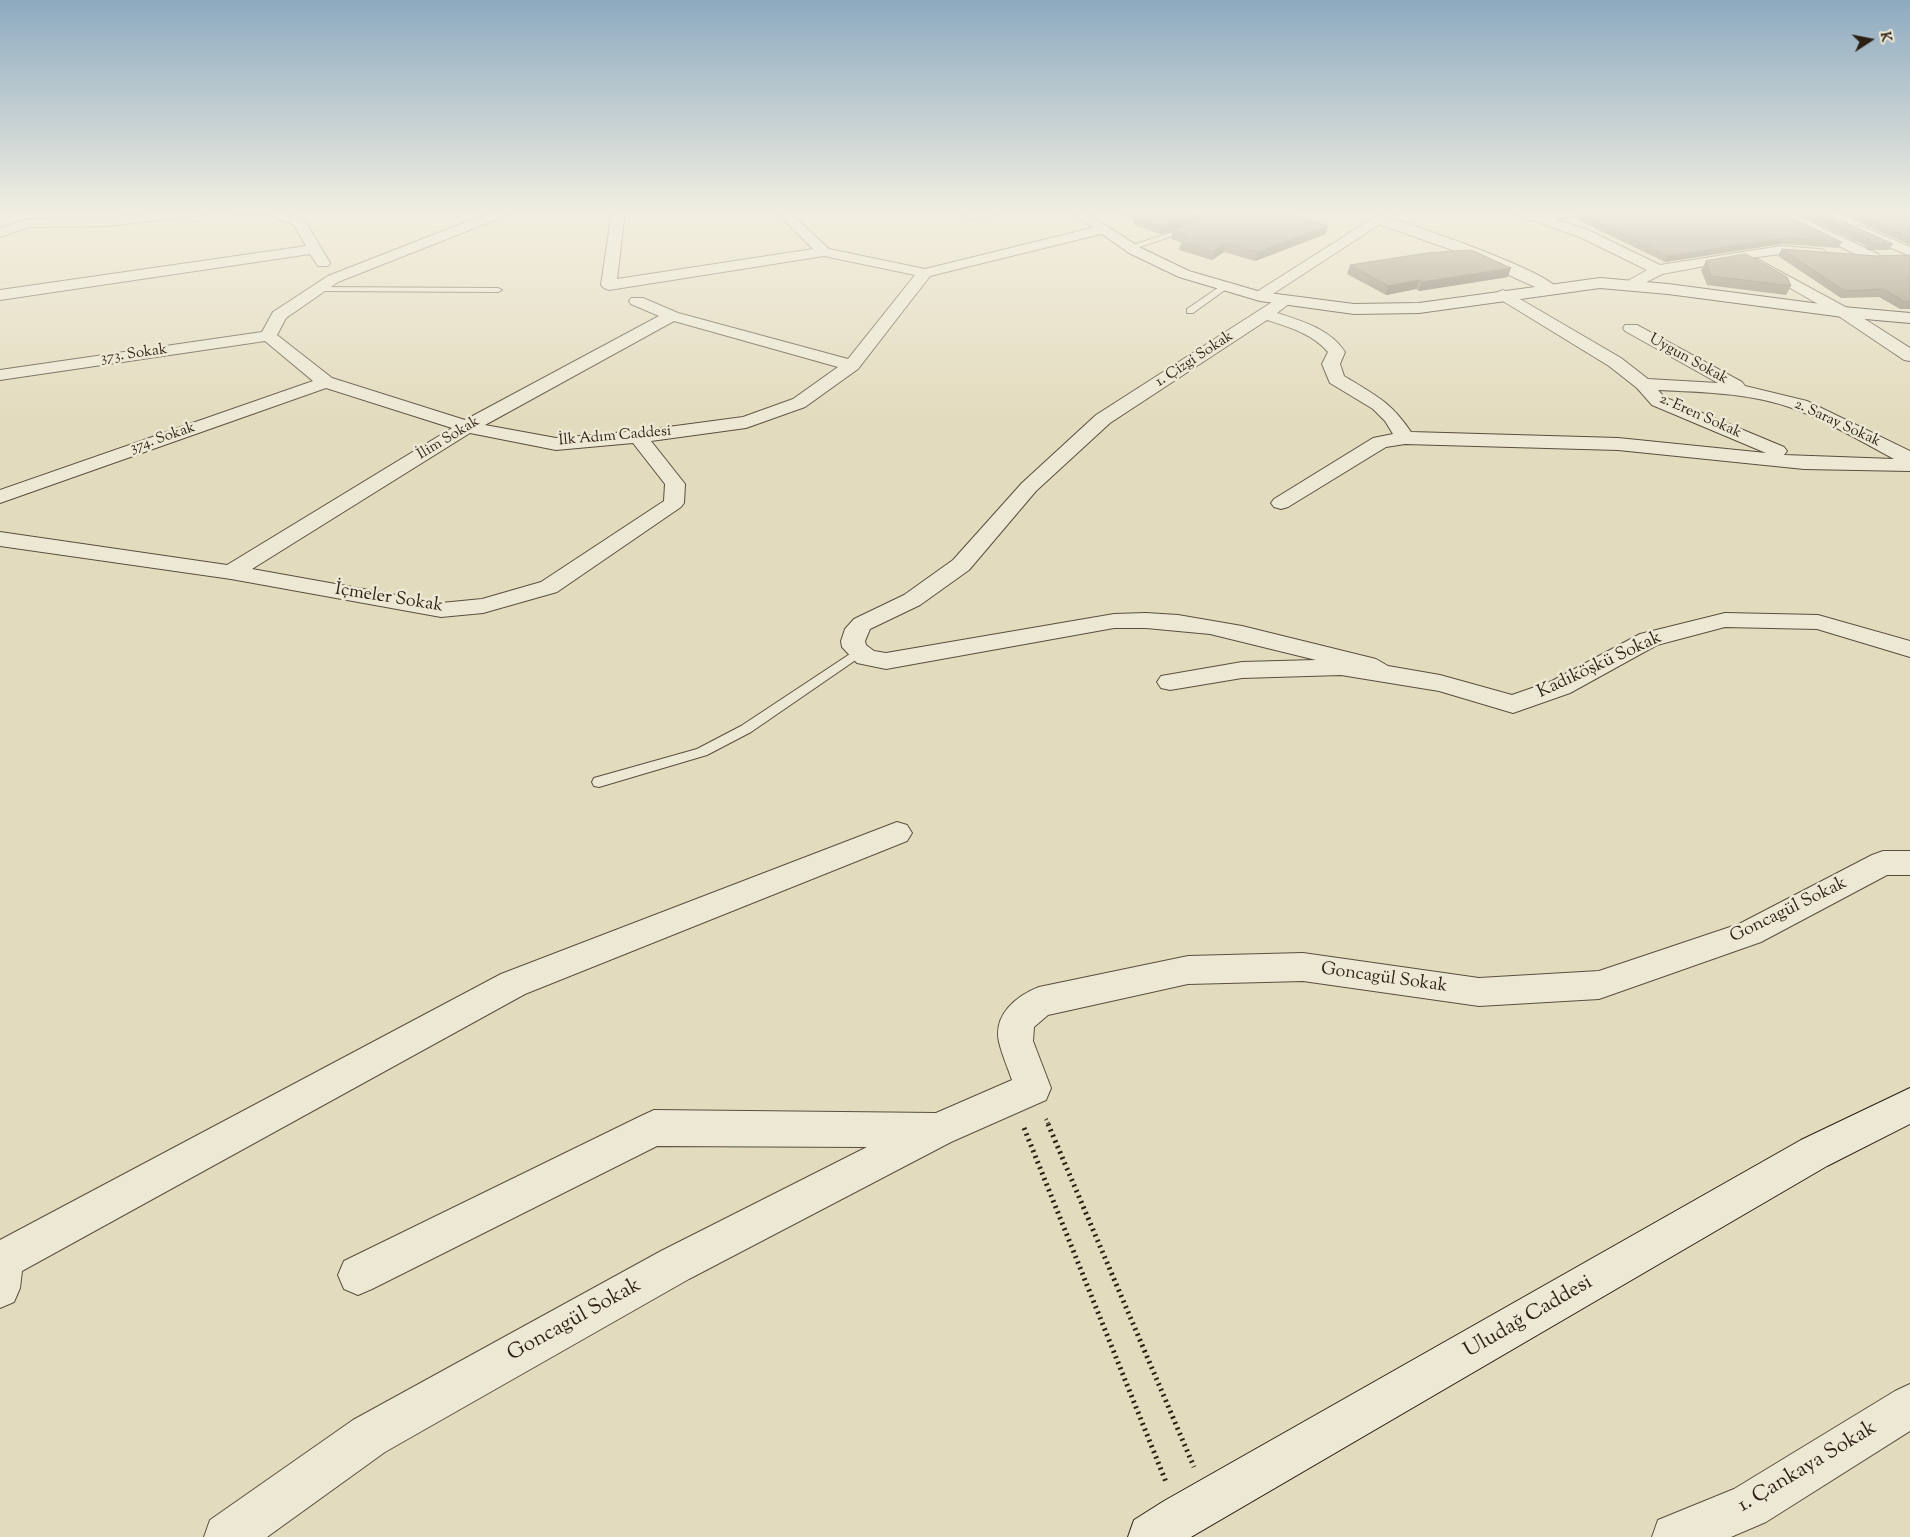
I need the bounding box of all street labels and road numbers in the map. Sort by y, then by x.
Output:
street label: 1. Çizgi Sokak [1153,328,1237,392]
street label: Uygun Sokak [1645,331,1731,389]
street label: 373. Sokak [100,341,168,369]
street label: 2. Eren Sokak [1656,391,1744,443]
street label: 2. Saray Sokak [1791,396,1883,452]
street label: İlim Sokak [415,413,483,465]
street label: 374. Sokak [128,420,198,458]
street label: İlk Adım Caddesi [558,423,672,451]
street label: İçmeler Sokak [333,580,445,618]
street label: Kadıköşkü Sokak [1534,628,1666,704]
street label: Goncagül Sokak [1727,873,1851,949]
street label: Goncagül Sokak [1319,959,1449,999]
street label: Uludağ Caddesi [1460,1271,1598,1365]
street label: Goncagül Sokak [504,1274,646,1368]
street label: 1. Çankaya Sokak [1734,1417,1882,1519]

